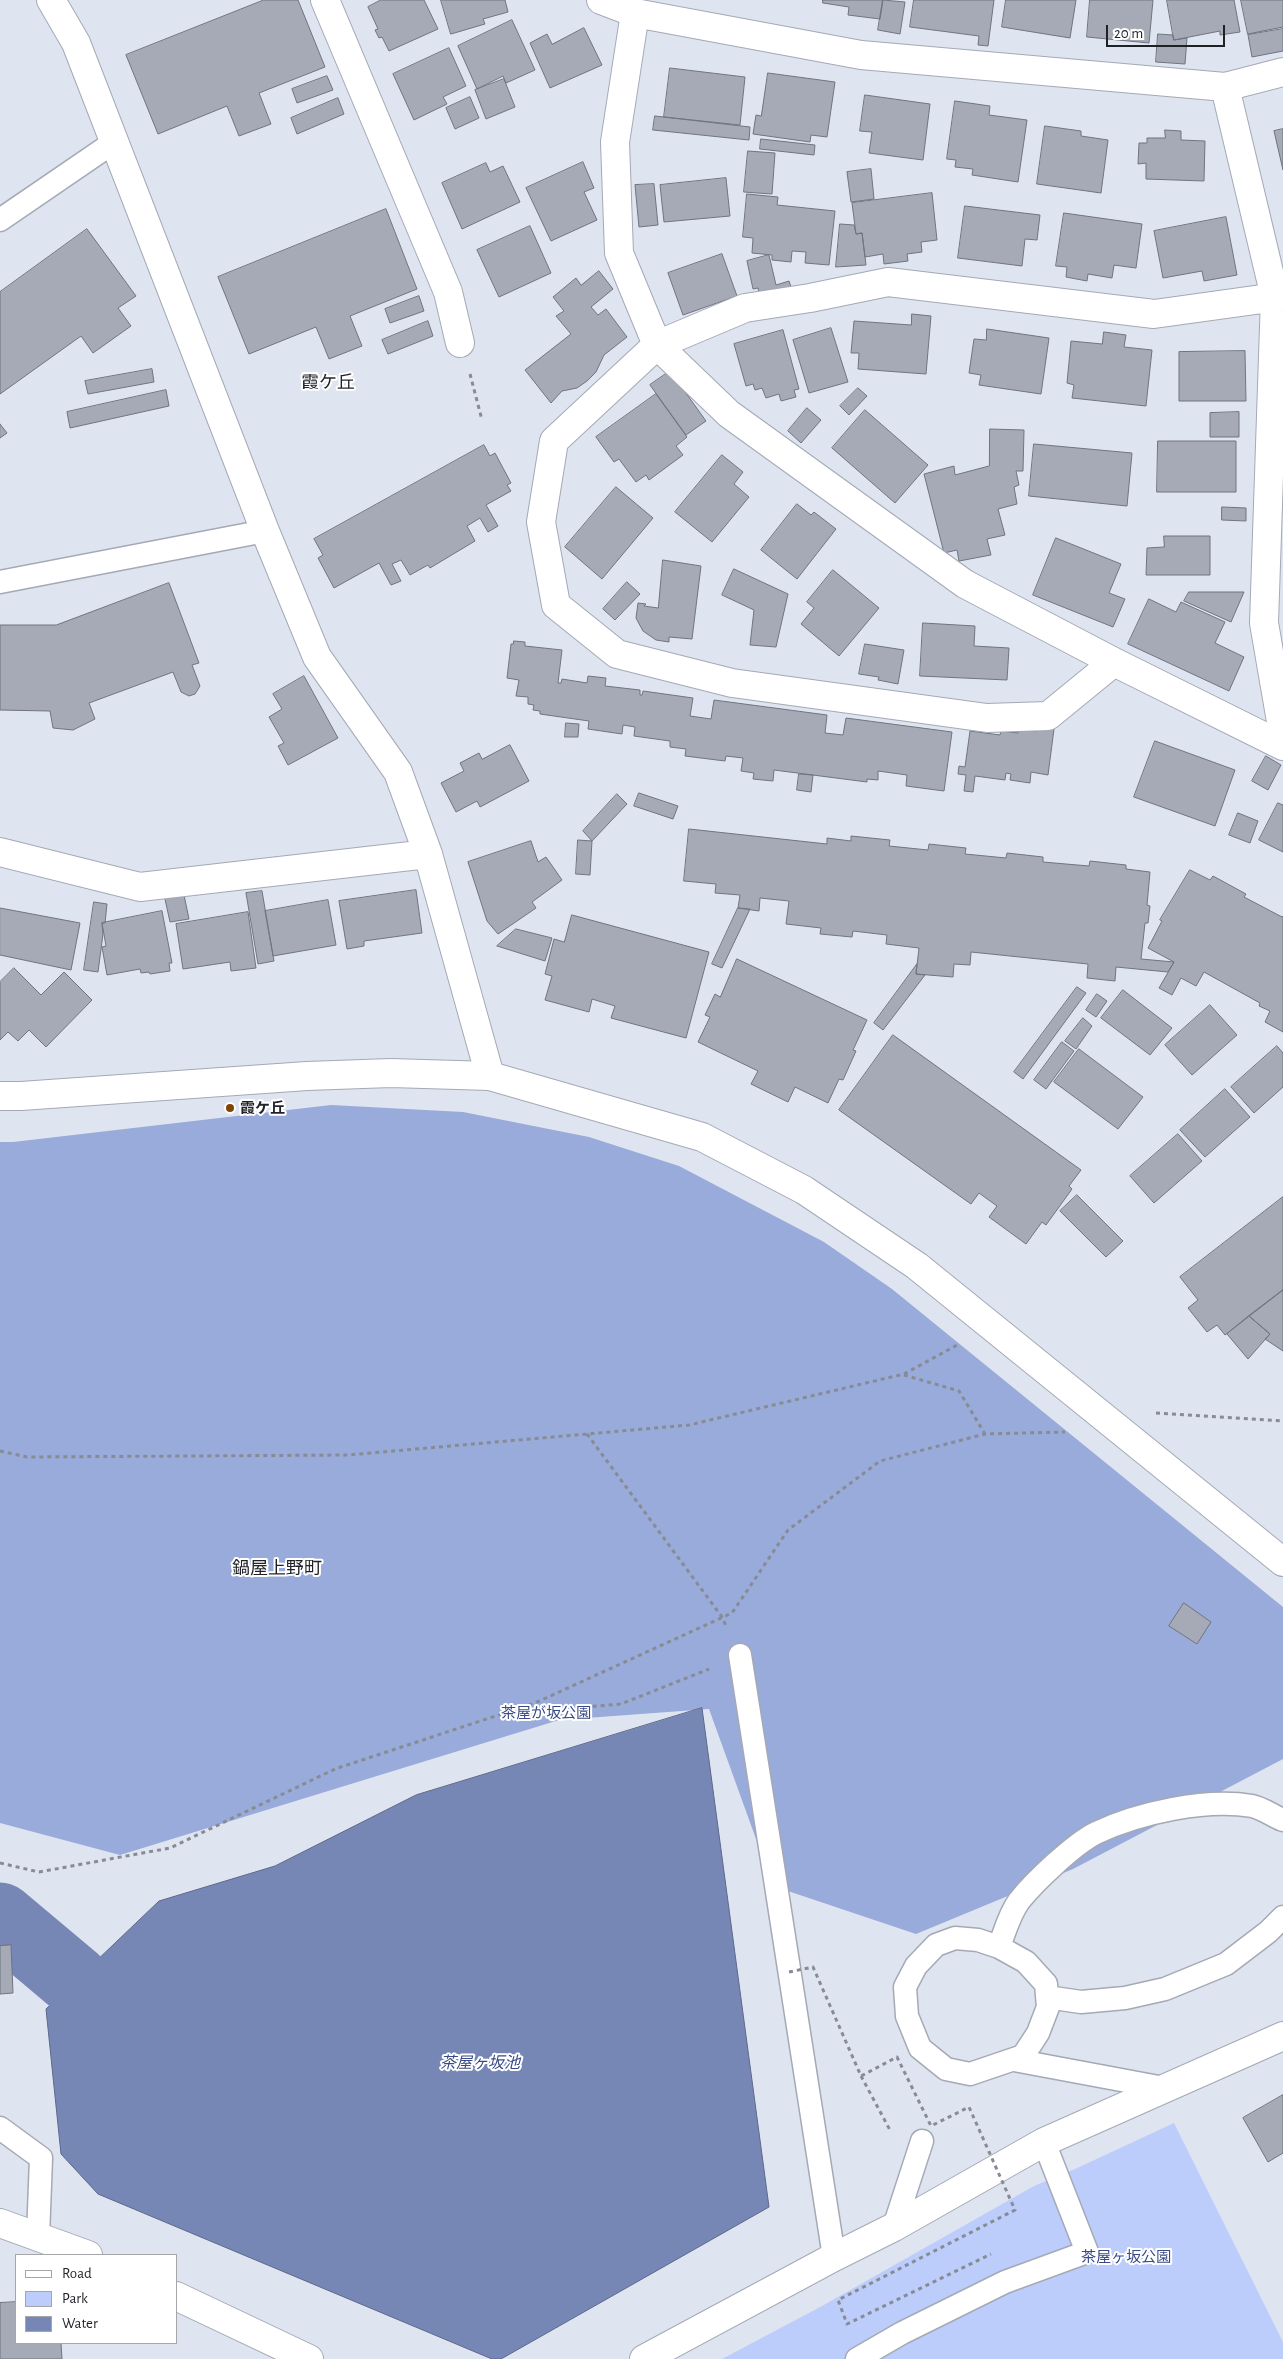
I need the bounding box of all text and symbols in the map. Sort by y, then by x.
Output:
scale bar [1108,15,1227,47]
text: 20 m [1114,26,1143,41]
district label: 霞ケ丘 [301,372,355,394]
place label: 霞ケ丘 [240,1099,285,1117]
marker: 霞ケ丘 [224,1102,236,1114]
district label: 鍋屋上野町 [232,1558,322,1580]
park label: 茶屋が坂公園 [501,1704,591,1722]
water label: 茶屋ヶ坂池 [440,2053,520,2073]
park label: 茶屋ヶ坂公園 [1081,2248,1171,2266]
legend [15,2254,178,2344]
text: Road [62,2266,92,2281]
text: Park [62,2291,88,2306]
text: Water [62,2316,98,2331]

